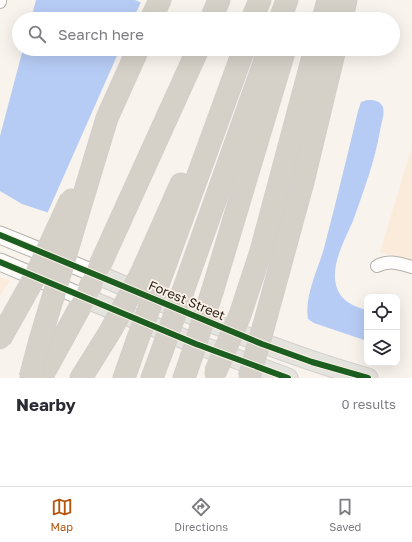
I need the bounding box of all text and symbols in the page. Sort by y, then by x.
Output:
search box [12,12,400,56]
icon: search [26,23,48,45]
text: Search here [58,25,144,43]
street label: Forest Street [146,277,228,323]
map controls [364,294,400,366]
button: locate [364,294,400,330]
button: layers [364,330,400,366]
text: Nearby [16,394,76,415]
text: 0 results [341,396,396,412]
tab: Map [51,496,73,533]
tab: Directions [174,496,228,533]
tab: Saved [329,496,361,533]

